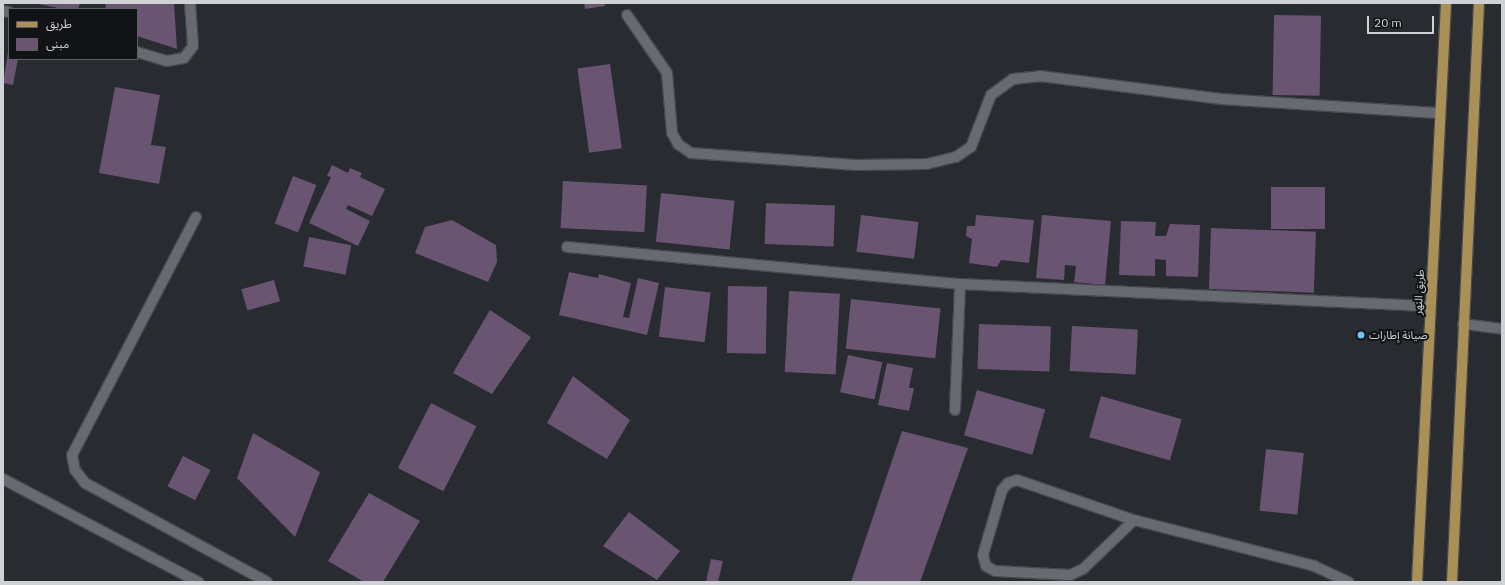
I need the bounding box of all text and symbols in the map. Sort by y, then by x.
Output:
legend [8,8,138,60]
scale bar [1369,8,1436,34]
text: 20 m [1374,15,1402,30]
text: طريق [46,16,72,31]
text: مبنى [46,36,69,51]
street label: طريق النهر [1411,269,1427,315]
place label: صيانة إطارات [1369,328,1428,342]
marker: صيانة إطارات [1356,330,1366,340]

